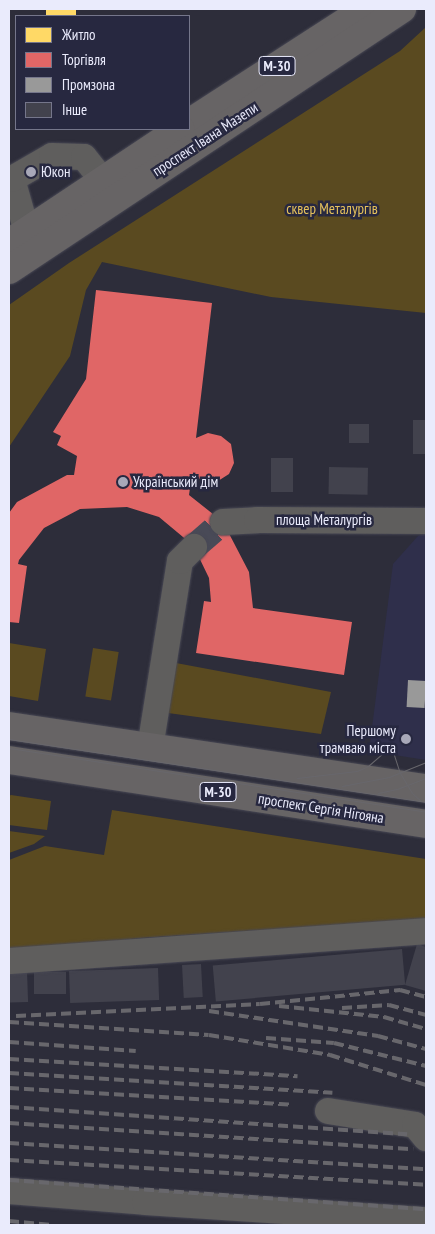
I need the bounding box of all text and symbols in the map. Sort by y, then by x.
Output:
legend [15,15,190,130]
text: Житло [62,25,96,44]
text: Торгівля [62,50,106,69]
road number: М-30 [258,54,296,78]
text: Промзона [62,75,115,94]
street label: проспект Івана Мазепи [149,98,261,180]
text: Інше [62,100,87,119]
place label: Юкон [41,163,70,181]
marker: Юкон [25,166,37,178]
park label: сквер Металургів [286,200,378,218]
place label: Український дім [133,473,218,491]
marker: Український дім [117,476,129,488]
street label: площа Металургів [276,511,372,529]
place label: Першому трамваю міста [320,721,396,756]
marker: Першому трамваю міста [400,733,412,745]
road number: М-30 [199,780,237,804]
street label: проспект Сергія Нігояна [257,789,385,827]

